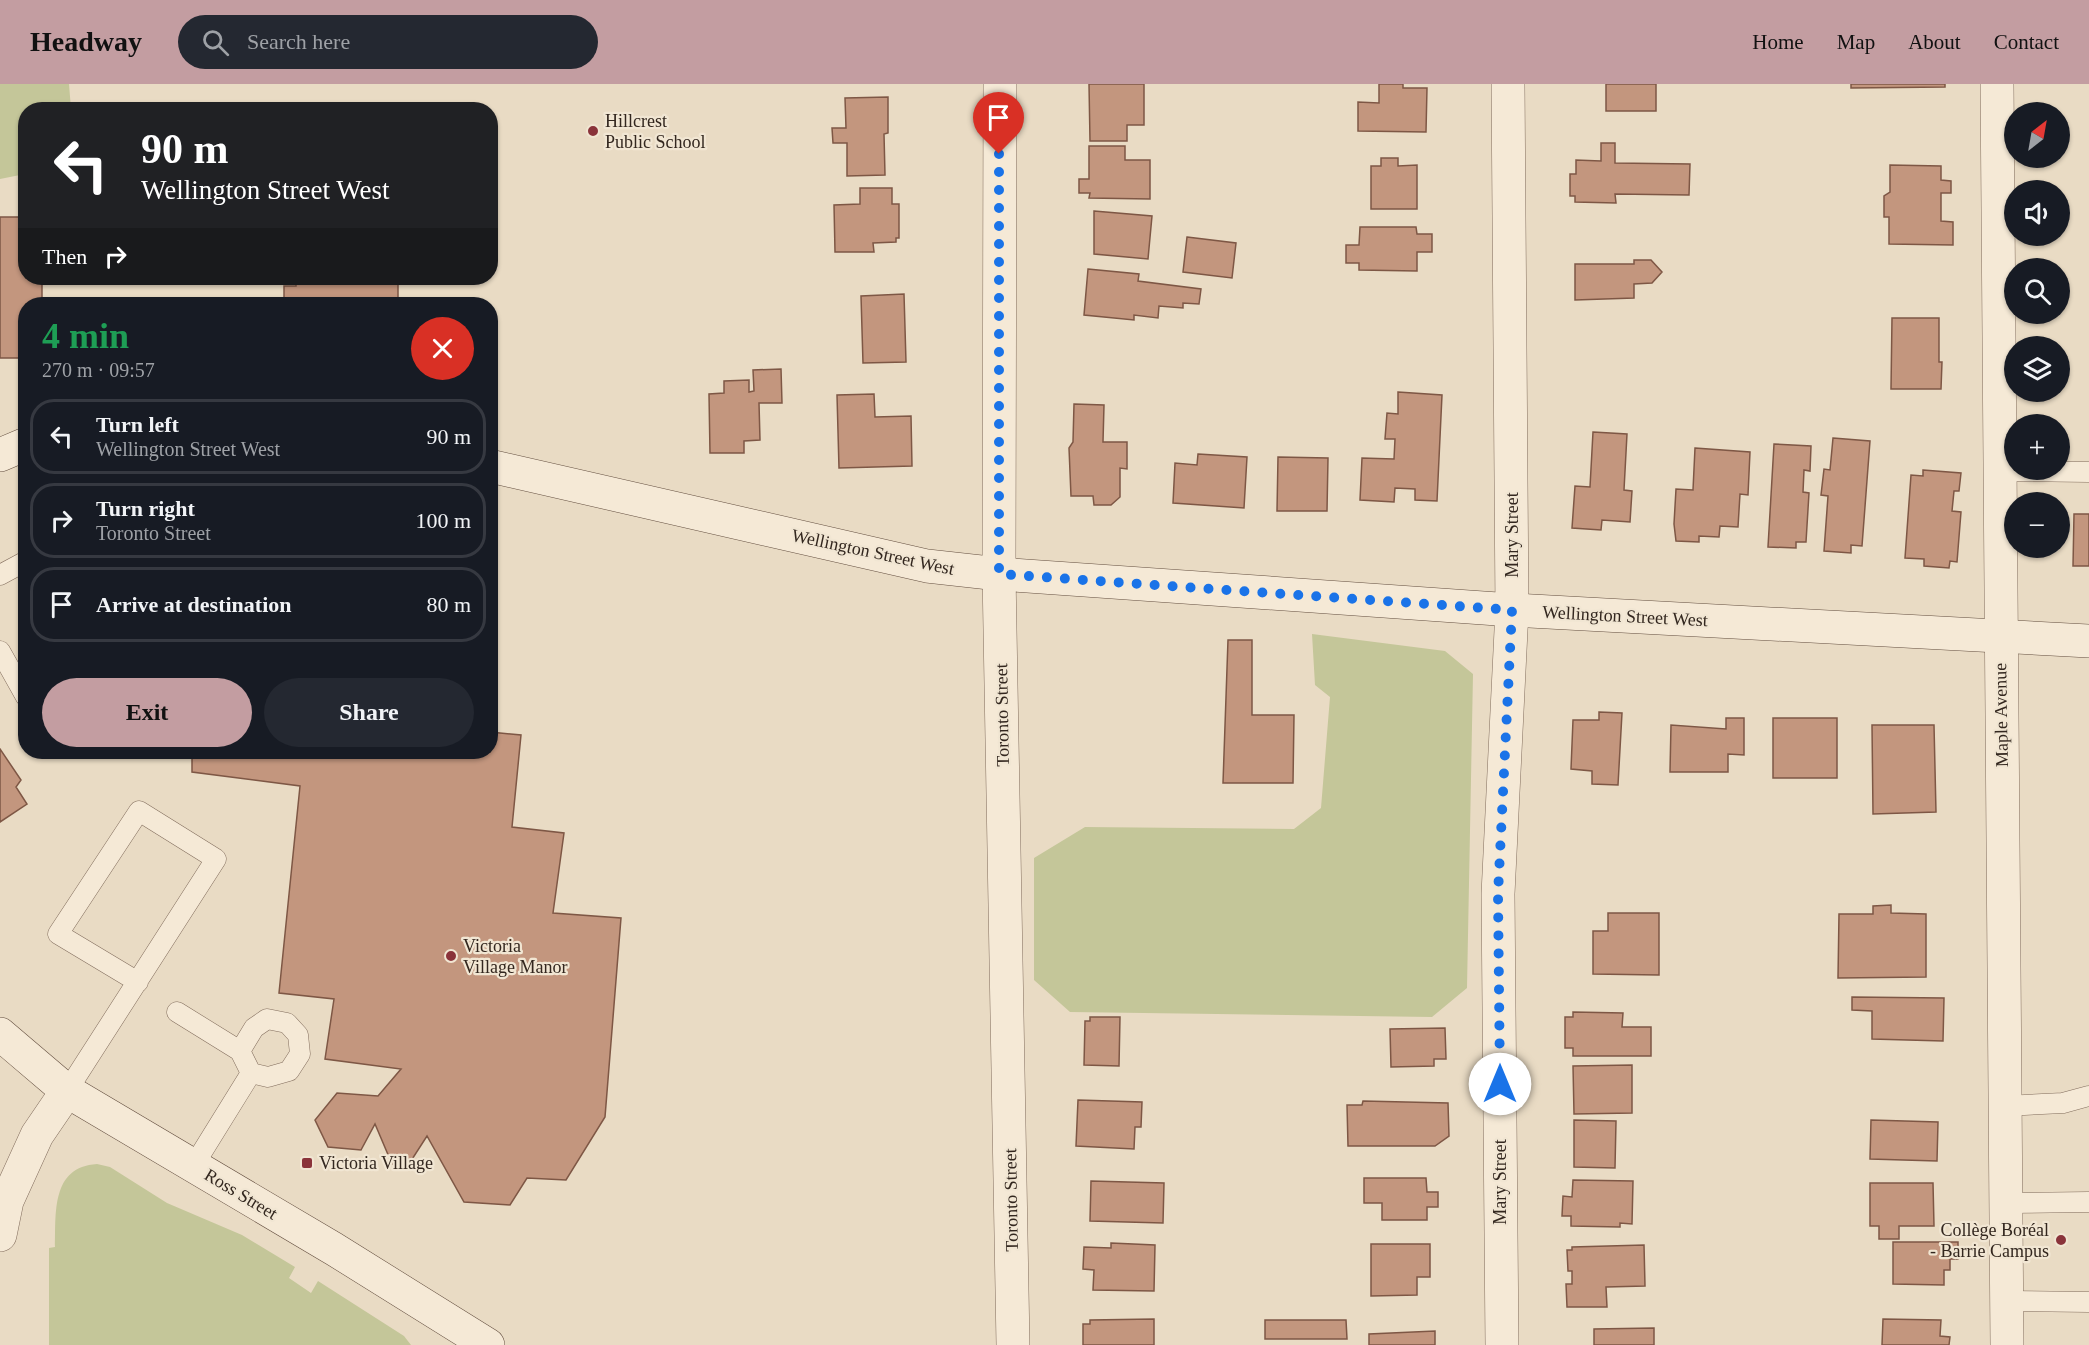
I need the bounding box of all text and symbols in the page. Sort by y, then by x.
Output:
search box [178,15,598,69]
text: Headway [30,26,142,57]
icon: search [199,26,232,59]
text: Search here [247,29,350,54]
text: Home [1752,30,1804,54]
text: Map [1837,30,1875,54]
text: About [1908,30,1961,54]
text: Contact [1994,30,2059,54]
pin [973,92,1024,154]
icon: arrive [982,101,1015,134]
north arrow [2004,102,2070,168]
map controls [2004,102,2070,558]
place label: Hillcrest Public School [605,111,706,152]
marker: Hillcrest Public School [586,124,600,138]
icon: left [42,126,120,204]
text: 90 m [141,126,229,172]
text: Wellington Street West [141,175,390,205]
button: sound [2004,180,2070,246]
icon: right [99,240,132,273]
text: Then [42,244,87,269]
button: search [2004,258,2070,324]
text: 4 min [42,316,129,356]
button: close [411,317,474,380]
button: layers [2004,336,2070,402]
text: 270 m · 09:57 [42,359,155,381]
text: Turn left [96,412,179,437]
button: + [2004,414,2070,480]
icon: left [45,420,78,453]
text: 90 m [426,424,471,449]
text: Wellington Street West [96,438,280,460]
street label: Mary Street [1502,492,1522,578]
button: − [2004,492,2070,558]
text: Turn right [96,496,195,521]
icon: right [45,504,78,537]
text: 100 m [415,508,471,533]
text: Toronto Street [96,522,211,544]
street label: Wellington Street West [790,525,956,579]
icon: arrive [45,588,78,621]
text: Arrive at destination [96,592,292,617]
text: 80 m [426,592,471,617]
street label: Wellington Street West [1542,602,1708,630]
street label: Toronto Street [991,663,1013,767]
street label: Maple Avenue [1990,663,2012,767]
button: Exit [42,678,252,747]
button: Share [264,678,474,747]
place label: Victoria Village Manor [463,936,567,977]
marker: Victoria Village Manor [444,949,458,963]
position arrow [1468,1052,1532,1116]
street label: Mary Street [1490,1139,1510,1225]
street label: Toronto Street [1000,1148,1022,1252]
place label: Victoria Village [319,1153,433,1173]
marker: Victoria Village [300,1156,314,1170]
street label: Ross Street [201,1164,281,1224]
place label: Collège Boréal - Barrie Campus [1930,1220,2049,1261]
marker: Collège Boréal - Barrie Campus [2054,1233,2068,1247]

